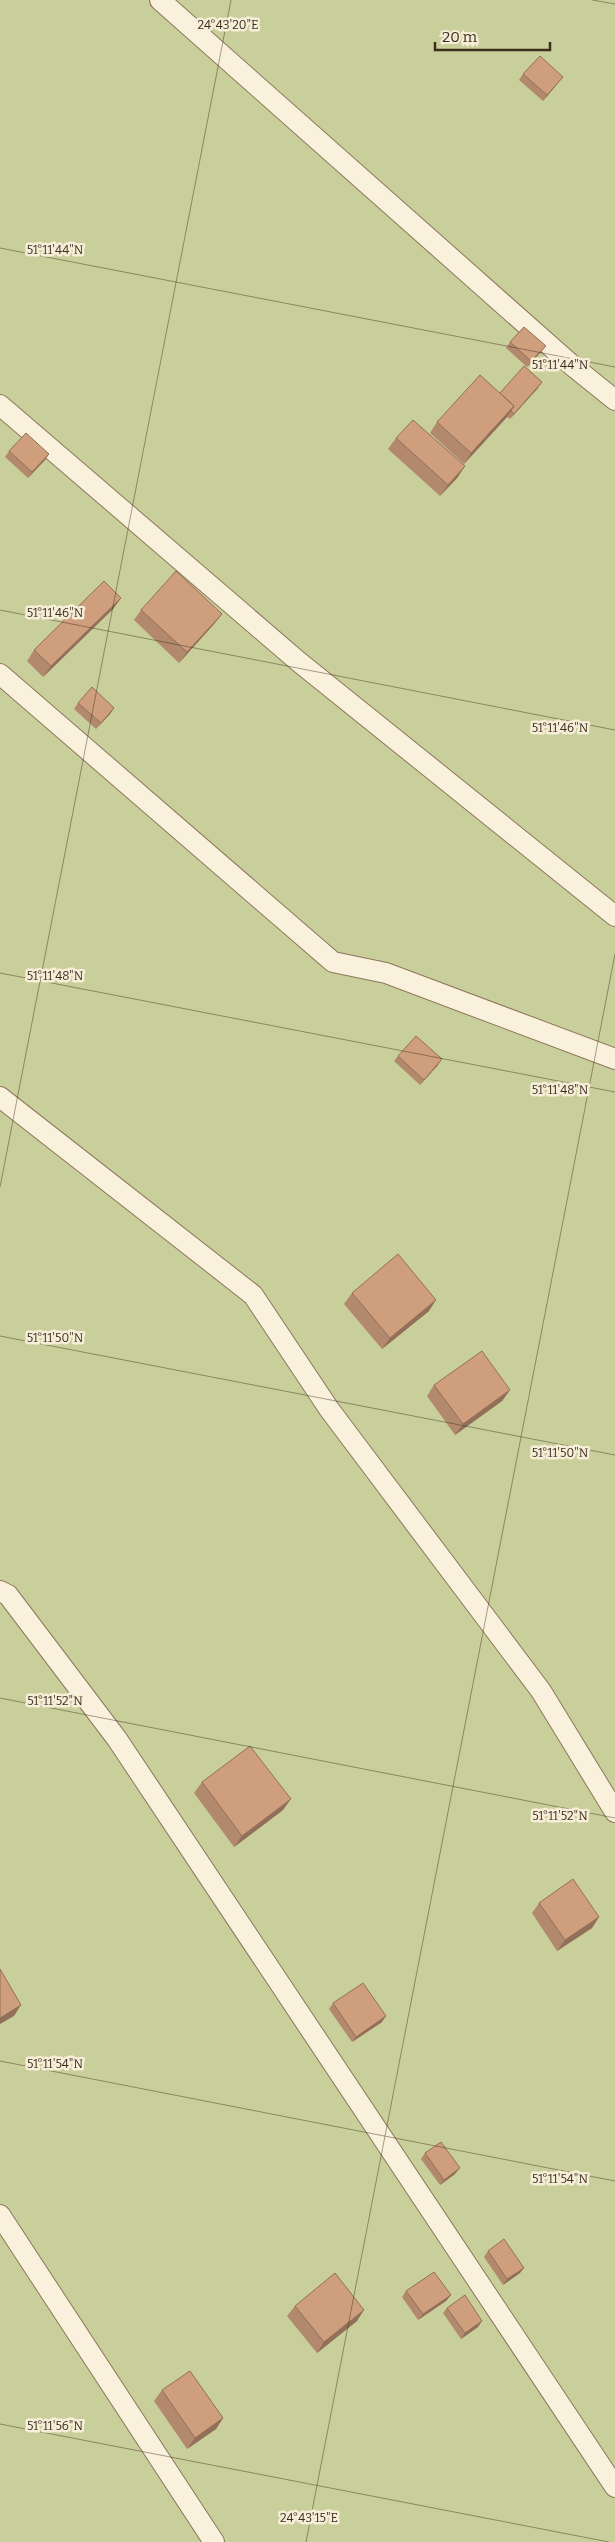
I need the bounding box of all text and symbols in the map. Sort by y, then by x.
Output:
text: 24°43'20"E [198,18,259,32]
scale bar [435,20,550,52]
text: 20 m [442,28,478,46]
text: 51°11'44"N [27,243,84,257]
text: 51°11'44"N [532,358,589,372]
text: 51°11'46"N [27,606,84,620]
text: 51°11'46"N [532,721,589,735]
text: 51°11'48"N [27,969,84,983]
text: 51°11'48"N [532,1083,589,1097]
text: 51°11'50"N [27,1331,84,1345]
text: 51°11'50"N [532,1446,589,1460]
text: 51°11'52"N [27,1694,83,1708]
text: 51°11'52"N [532,1809,588,1823]
text: 51°11'54"N [27,2057,83,2071]
text: 51°11'54"N [532,2172,588,2186]
text: 51°11'56"N [27,2419,84,2433]
text: 24°43'15"E [280,2511,338,2525]

